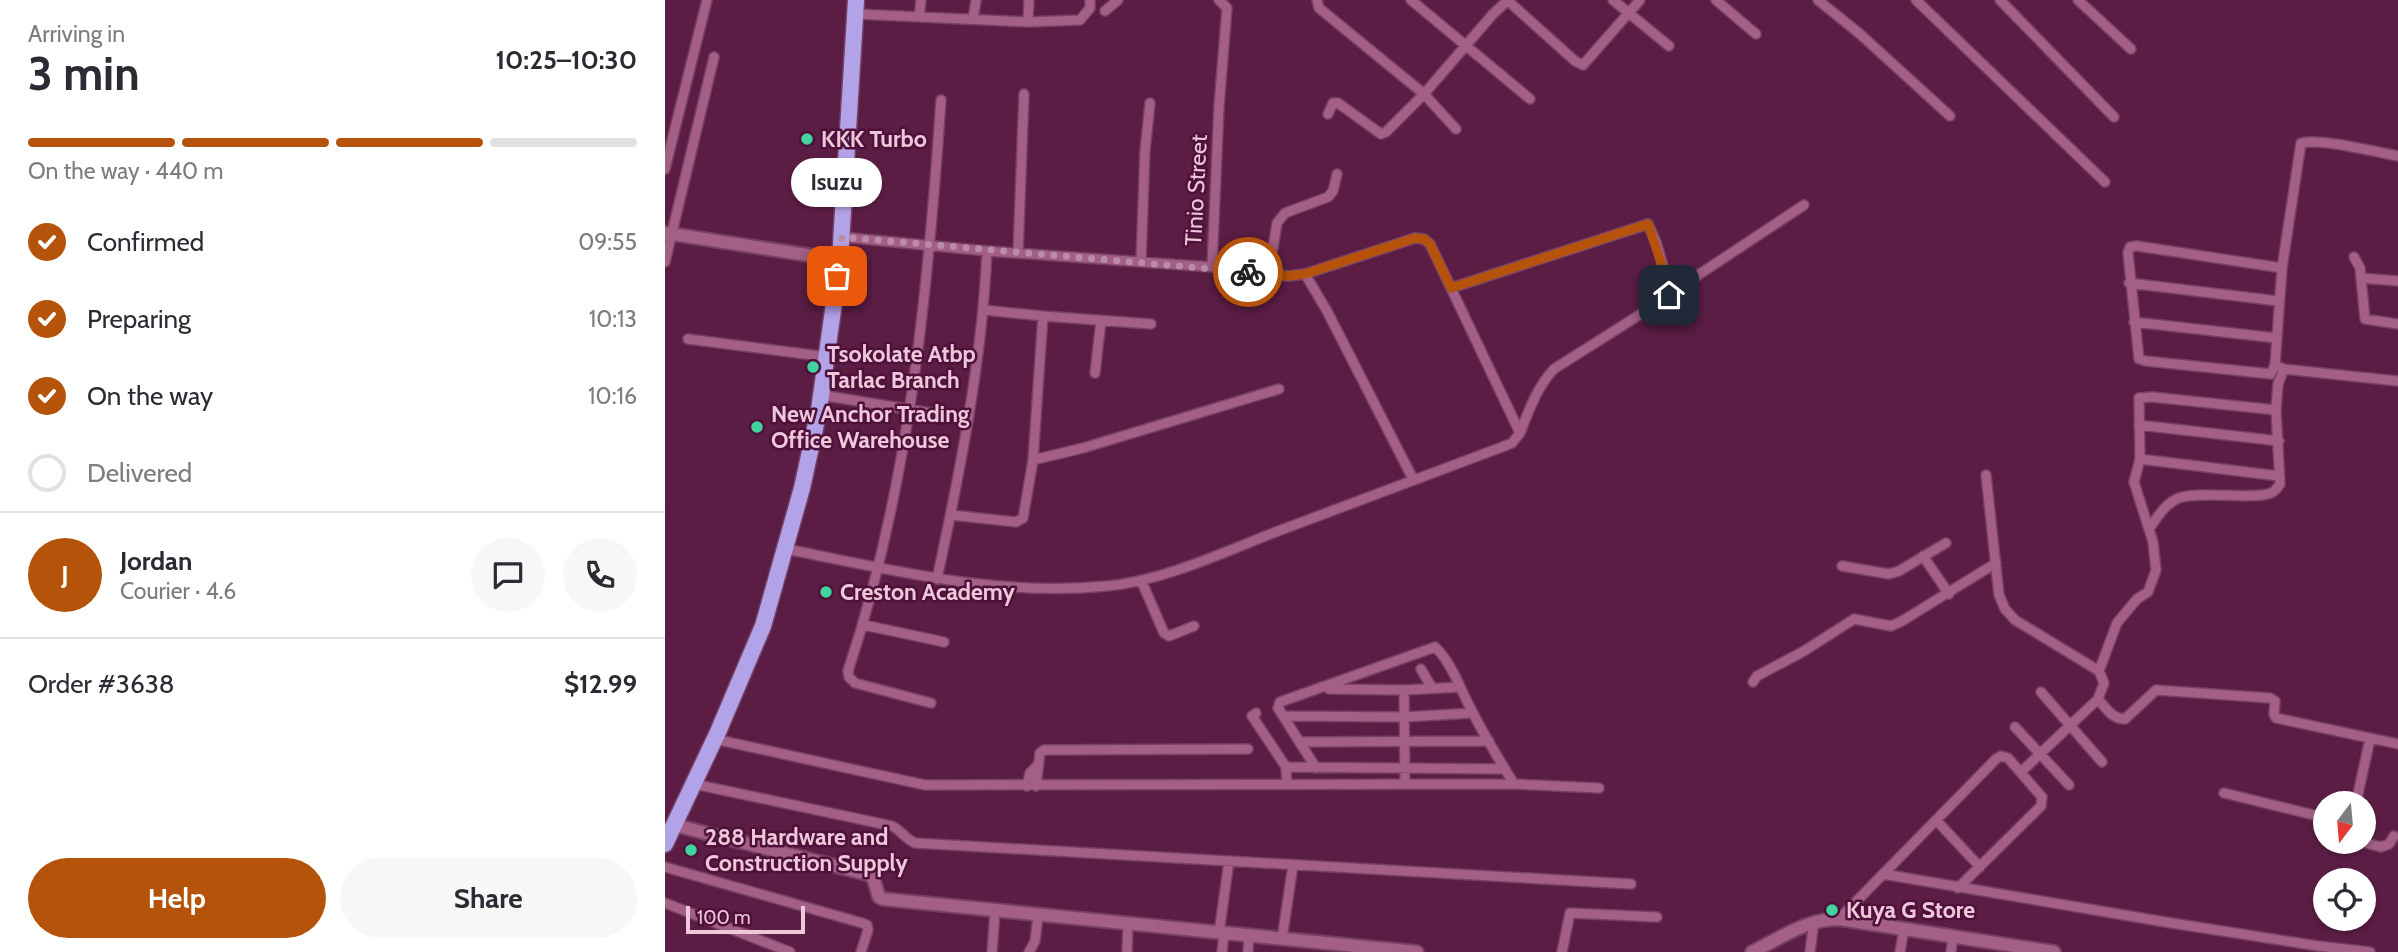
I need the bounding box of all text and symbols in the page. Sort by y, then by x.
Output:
text: Arriving in [28,20,125,48]
text: 10:25–10:30 [495,44,637,76]
text: 3 min [28,46,140,102]
place label: KKK Turbo [821,125,927,153]
marker: KKK Turbo [799,131,815,147]
street label: Tinio Street [1179,133,1213,246]
text: On the way · 440 m [28,157,223,185]
callout: Isuzu [792,157,883,206]
text: Isuzu [810,168,863,196]
icon: check [28,223,66,261]
text: Confirmed [87,226,204,258]
text: 09:55 [578,228,637,256]
courier [1213,237,1283,307]
pin [807,246,867,306]
icon: bike [1229,253,1267,291]
icon: bag [818,257,856,295]
pin [1639,265,1699,325]
icon: home [1650,276,1688,314]
icon: check [28,300,66,338]
text: Preparing [87,303,191,335]
text: 10:13 [589,305,637,333]
place label: Tsokolate Atbp Tarlac Branch [827,340,976,394]
marker: Tsokolate Atbp Tarlac Branch [805,359,821,375]
icon: check [28,377,66,415]
text: On the way [87,380,213,412]
text: 10:16 [588,382,637,410]
place label: New Anchor Trading Office Warehouse [771,400,970,454]
marker: New Anchor Trading Office Warehouse [749,419,765,435]
text: Delivered [87,457,192,489]
button: chat [471,538,545,612]
button: phone [563,538,637,612]
text: Jordan [120,545,192,577]
text: J [61,559,69,591]
text: Courier · 4.6 [120,577,236,605]
place label: Creston Academy [840,578,1015,606]
marker: Creston Academy [818,584,834,600]
text: Order #3638 [28,668,174,700]
text: $12.99 [564,668,637,700]
north arrow [2313,791,2377,854]
map controls [2313,791,2376,931]
place label: 288 Hardware and Construction Supply [705,823,909,877]
marker: 288 Hardware and Construction Supply [683,842,699,858]
button: Help [28,858,326,938]
button: Share [340,858,637,938]
button: locate [2313,868,2376,931]
place label: Kuya G Store [1846,896,1975,924]
marker: Kuya G Store [1824,902,1840,918]
scale bar [686,903,805,935]
text: 100 m [697,906,751,929]

